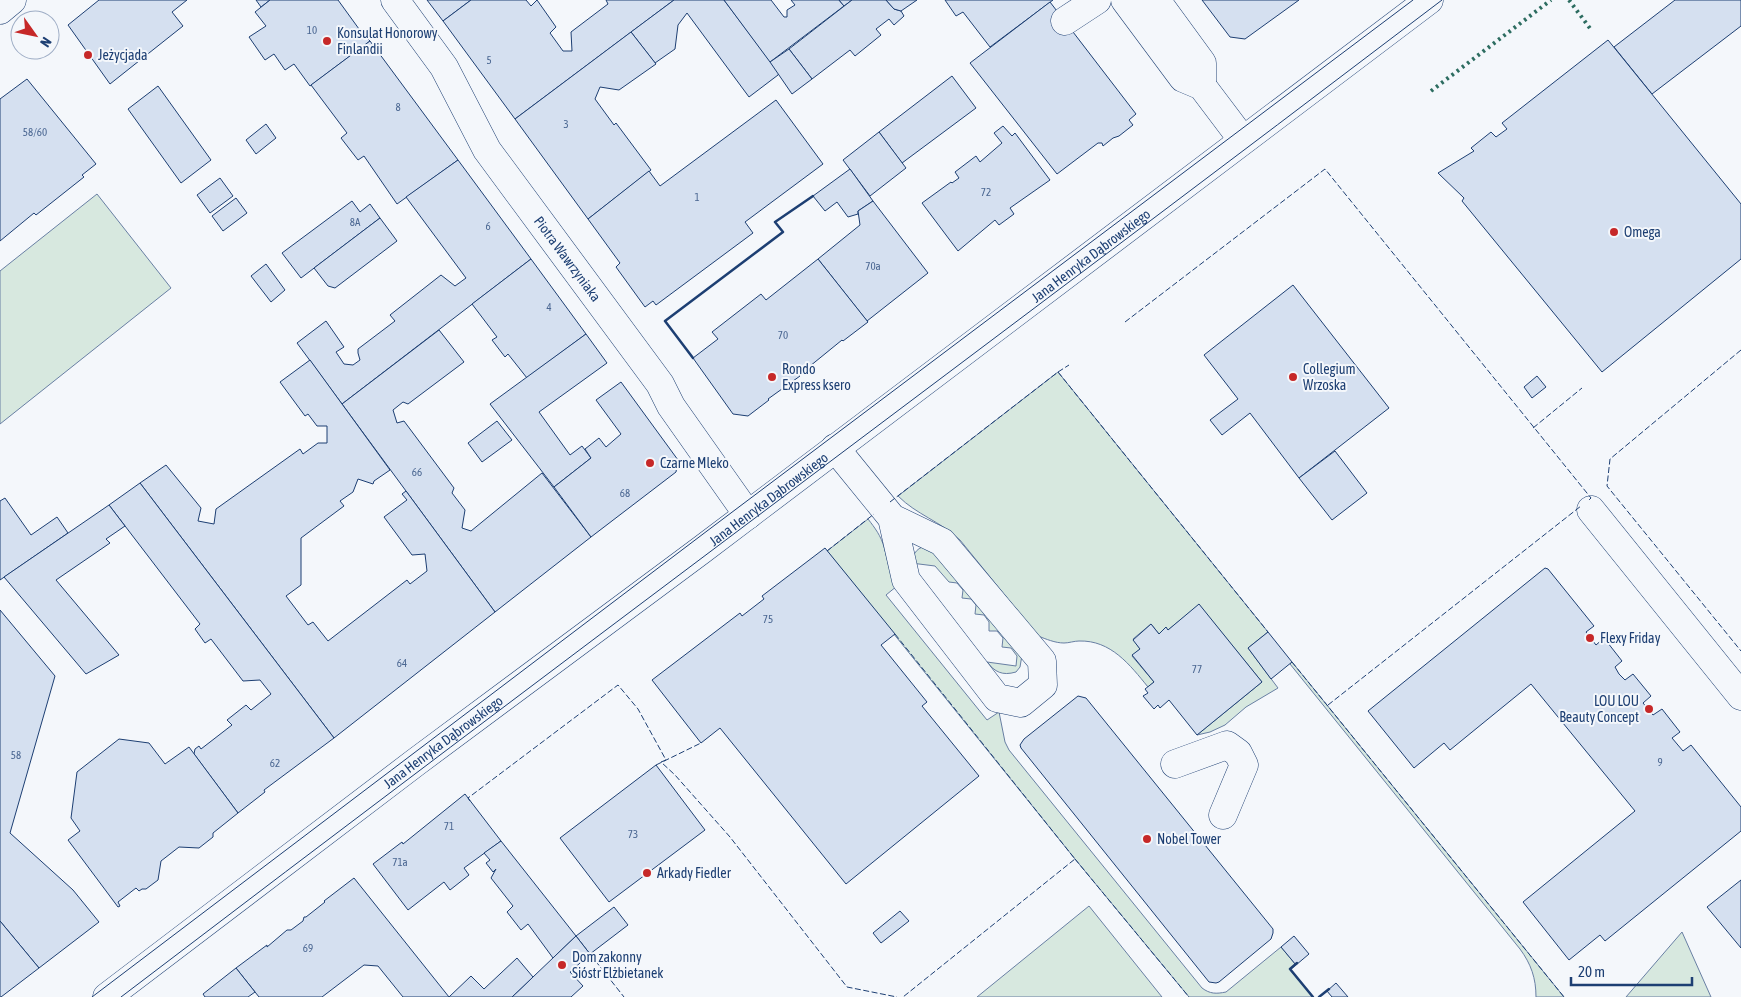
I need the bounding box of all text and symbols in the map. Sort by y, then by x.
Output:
north arrow [10,10,60,60]
house number: 10 [307,24,317,36]
place label: Konsulat Honorowy Finlandii [337,25,438,57]
text: N [37,34,55,50]
marker: Konsulat Honorowy Finlandii [321,35,333,47]
place label: Jeżycjada [98,47,148,63]
marker: Jeżycjada [82,49,94,61]
house number: 5 [486,54,492,66]
house number: 8 [395,101,401,113]
house number: 3 [563,118,569,130]
house number: 58/60 [23,126,47,138]
house number: 72 [981,186,991,198]
house number: 1 [694,191,700,203]
street label: Jana Henryka Dąbrowskiego [1028,206,1153,306]
street label: Piotra Wawrzyniaka [531,213,604,305]
house number: 8A [350,216,361,228]
house number: 6 [485,220,491,232]
place label: Omega [1624,224,1661,240]
marker: Omega [1608,226,1620,238]
house number: 70a [865,260,881,272]
house number: 4 [546,301,552,313]
house number: 70 [778,329,788,341]
place label: Rondo Express ksero [782,361,851,393]
place label: Collegium Wrzoska [1303,361,1356,393]
marker: Rondo Express ksero [766,371,778,383]
marker: Collegium Wrzoska [1287,371,1299,383]
street label: Jana Henryka Dąbrowskiego [706,449,831,549]
place label: Czarne Mleko [660,455,729,471]
marker: Czarne Mleko [644,457,656,469]
house number: 66 [412,466,422,478]
house number: 68 [620,487,630,499]
house number: 75 [763,613,773,625]
place label: Flexy Friday [1600,630,1661,646]
marker: Flexy Friday [1584,632,1596,644]
house number: 64 [397,657,407,669]
house number: 77 [1192,663,1202,675]
street label: Jana Henryka Dąbrowskiego [380,692,506,792]
place label: LOU LOU Beauty Concept [1559,693,1639,725]
marker: LOU LOU Beauty Concept [1643,703,1655,715]
house number: 58 [11,749,21,761]
house number: 9 [1657,756,1663,768]
house number: 62 [270,757,280,769]
house number: 71 [444,820,454,832]
house number: 73 [628,828,638,840]
place label: Nobel Tower [1157,831,1222,847]
marker: Nobel Tower [1141,833,1153,845]
house number: 71a [392,856,408,868]
place label: Arkady Fiedler [657,865,732,881]
marker: Arkady Fiedler [641,867,653,879]
house number: 69 [303,942,313,954]
place label: Dom zakonny Sióstr Elżbietanek [572,949,663,981]
scale bar [1571,954,1692,986]
marker: Dom zakonny Sióstr Elżbietanek [556,959,568,971]
text: 20 m [1578,963,1605,980]

